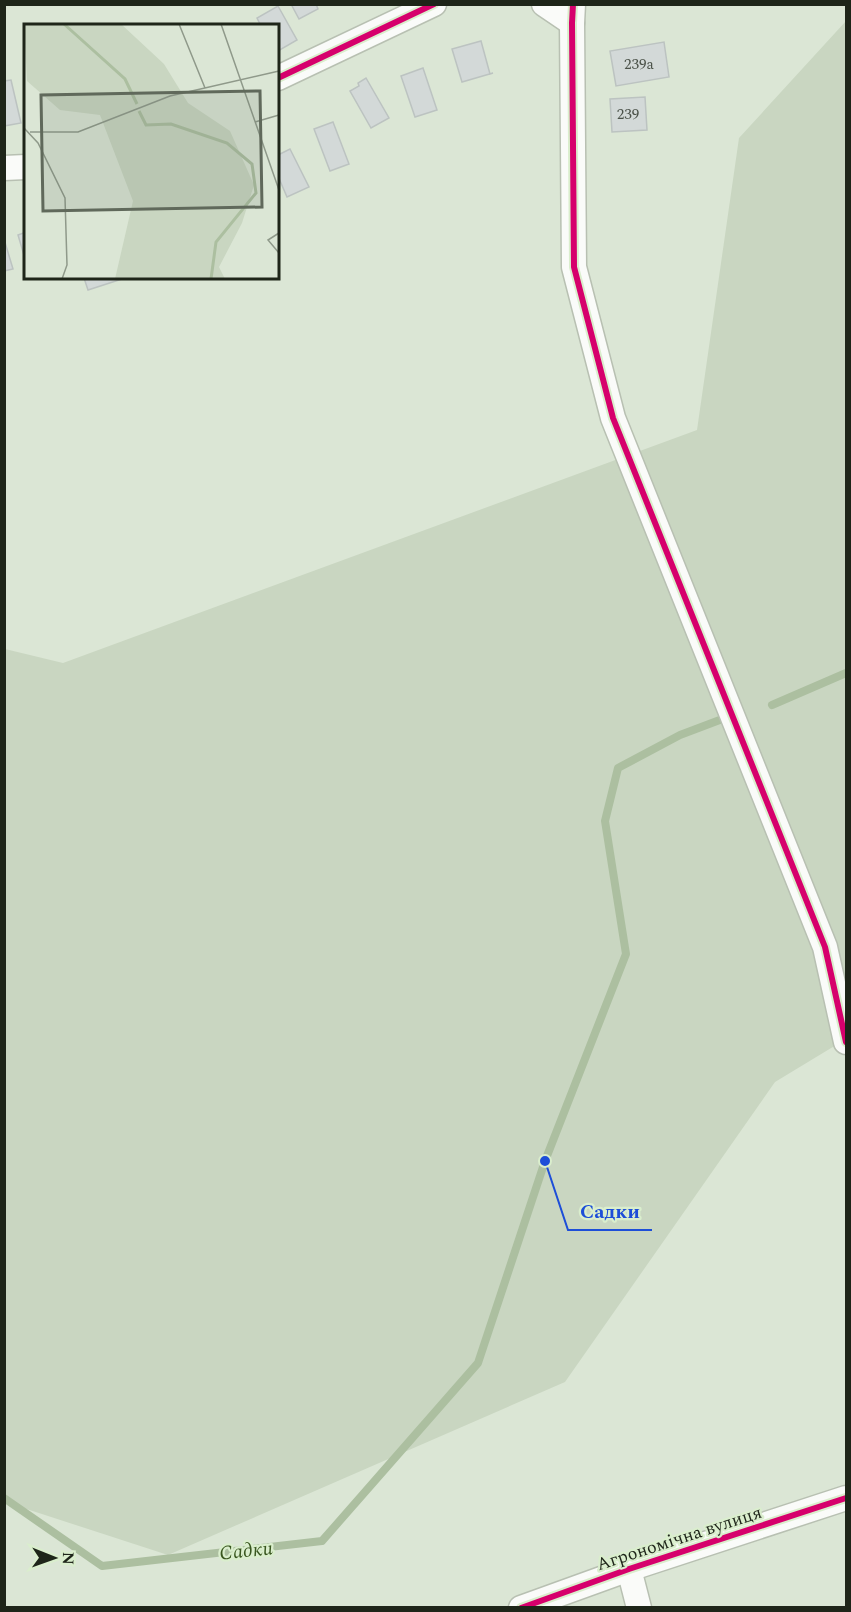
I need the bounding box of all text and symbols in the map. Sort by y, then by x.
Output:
inset map [24,24,279,279]
house number: 239а [624,53,655,76]
house number: 239 [617,103,639,126]
callout: Садки [568,1192,652,1230]
text: Садки [580,1197,640,1227]
street label: Агрономічна вулиця [593,1499,765,1578]
north arrow [24,1528,84,1588]
water label: Садки [218,1533,275,1569]
text: N [56,1552,80,1565]

